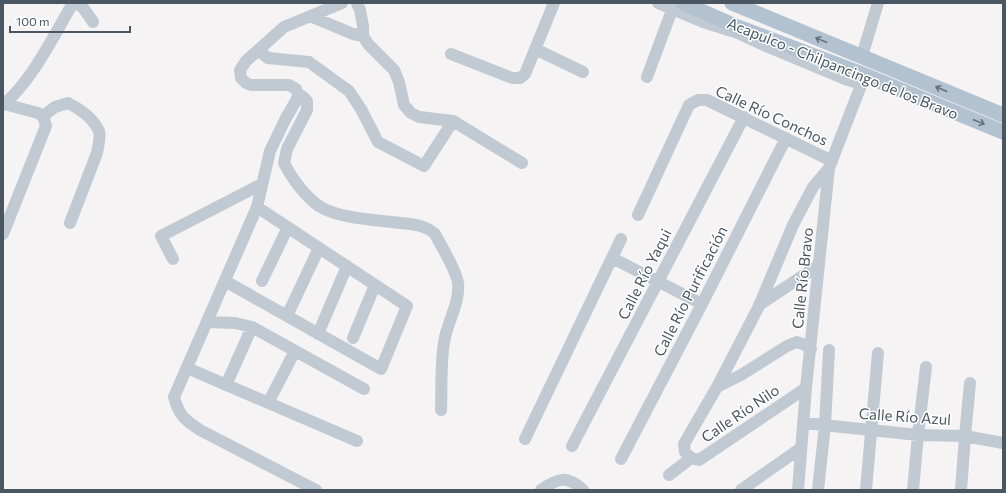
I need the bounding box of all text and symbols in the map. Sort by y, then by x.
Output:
scale bar [10,8,130,34]
street label: Acapulco - Chilpancingo de los Bravo [725,13,961,123]
text: 100 m [16,14,50,28]
one-way arrow [815,35,827,43]
street label: Calle Río Conchos [713,81,831,149]
one-way arrow [936,85,948,93]
one-way arrow [973,118,985,126]
street label: Calle Río Purificación [649,223,731,359]
street label: Calle Río Yaqui [613,226,675,322]
street label: Calle Río Bravo [788,226,816,330]
street label: Calle Río Nilo [698,380,782,446]
street label: Calle Río Azul [858,404,952,428]

